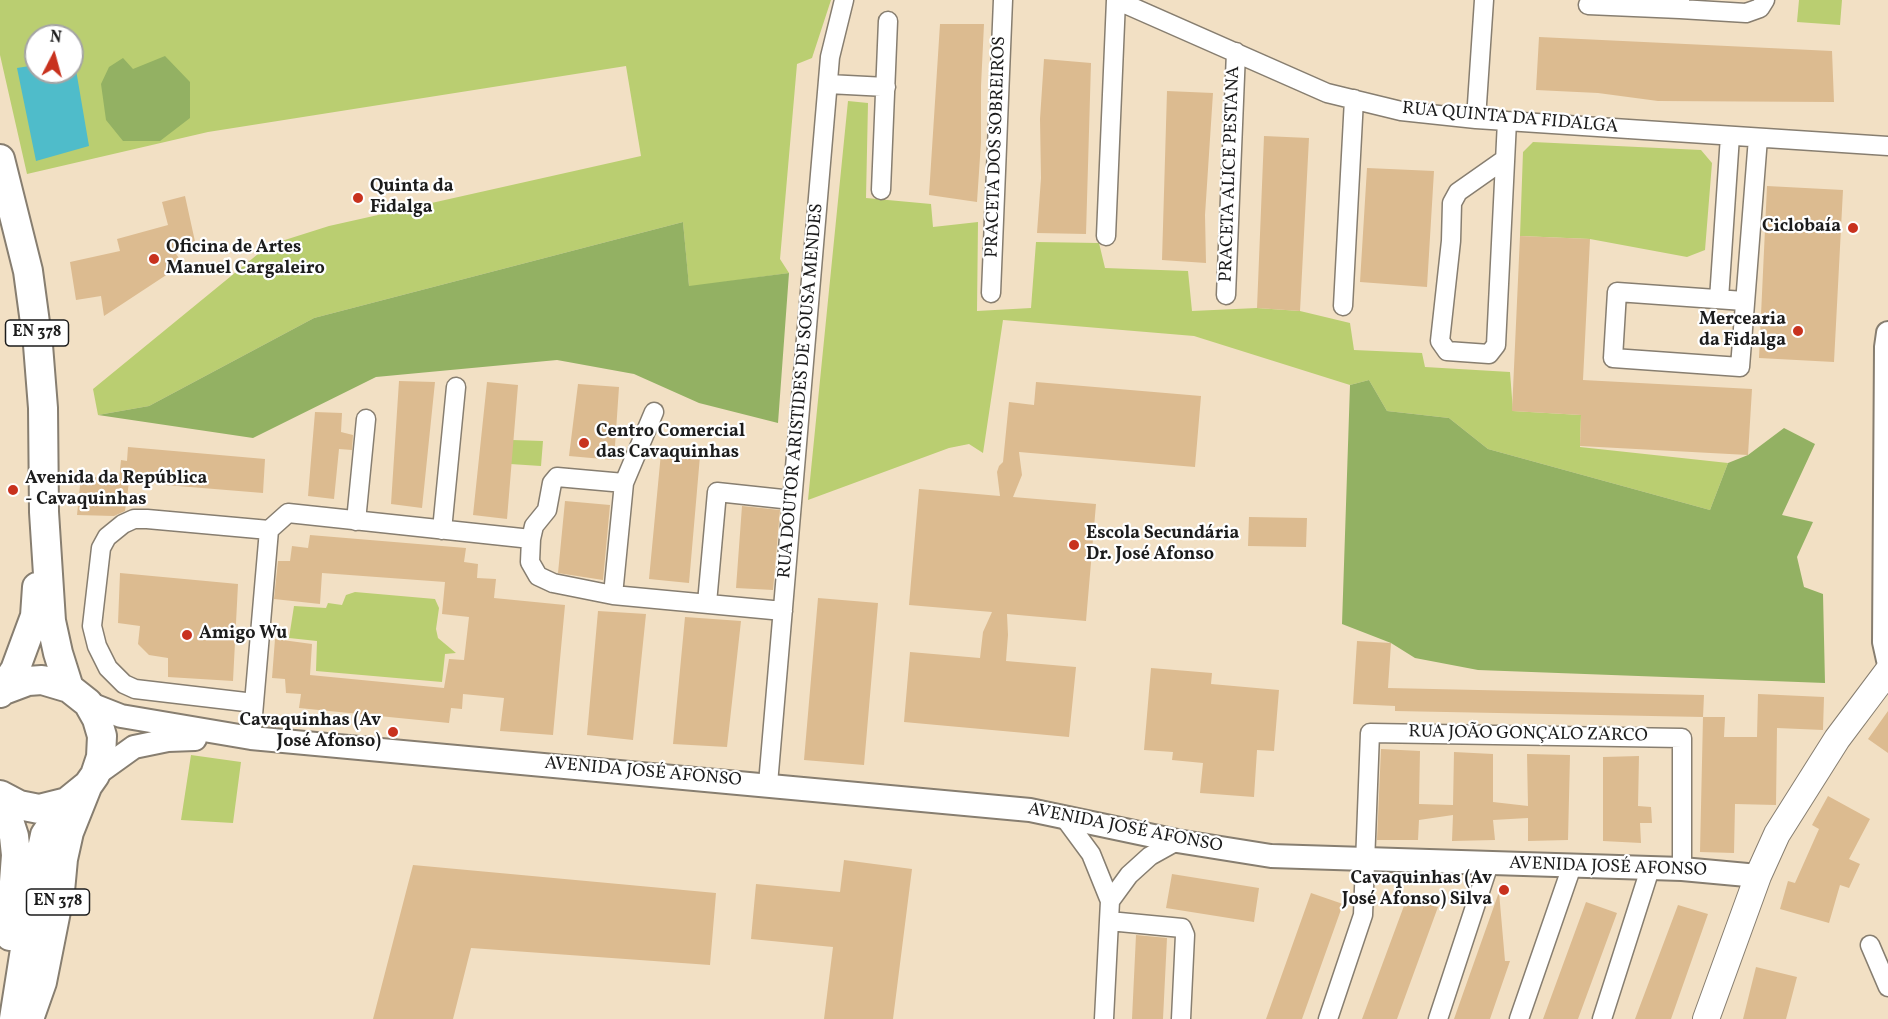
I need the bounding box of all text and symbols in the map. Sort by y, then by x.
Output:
north arrow [24,24,84,84]
text: N [49,27,63,50]
street label: PRACETA DOS SOBREIROS [982,36,1012,258]
street label: PRACETA ALICE PESTANA [1216,66,1246,282]
street label: RUA QUINTA DA FIDALGA [1401,99,1619,139]
place label: Quinta da Fidalga [370,177,453,219]
marker: Quinta da Fidalga [351,191,365,205]
street label: RUA DOUTOR ARISTIDES DE SOUSA MENDES [775,203,829,579]
place label: Ciclobaía [1762,217,1841,239]
marker: Ciclobaía [1846,221,1860,235]
place label: Oficina de Artes Manuel Cargaleiro [166,238,325,280]
marker: Oficina de Artes Manuel Cargaleiro [147,252,161,266]
place label: Mercearia da Fidalga [1699,310,1786,352]
road number: EN 378 [6,320,68,346]
marker: Mercearia da Fidalga [1791,324,1805,338]
place label: Centro Comercial das Cavaquinhas [596,422,745,464]
marker: Centro Comercial das Cavaquinhas [577,436,591,450]
place label: Avenida da República - Cavaquinhas [25,469,207,512]
marker: Avenida da República - Cavaquinhas [6,483,20,497]
place label: Escola Secundária Dr. José Afonso [1086,524,1239,566]
marker: Escola Secundária Dr. José Afonso [1067,538,1081,552]
place label: Amigo Wu [199,624,287,646]
marker: Amigo Wu [180,628,194,642]
place label: Cavaquinhas (Av José Afonso) [240,711,381,754]
street label: RUA JOÃO GONÇALO ZARCO [1408,722,1648,748]
marker: Cavaquinhas (Av José Afonso) [386,725,400,739]
street label: AVENIDA JOSÉ AFONSO [544,754,742,792]
street label: AVENIDA JOSÉ AFONSO [1026,800,1224,858]
street label: AVENIDA JOSÉ AFONSO [1509,854,1707,882]
place label: Cavaquinhas (Av José Afonso) Silva [1342,869,1492,912]
marker: Cavaquinhas (Av José Afonso) Silva [1497,883,1511,897]
road number: EN 378 [26,889,90,915]

